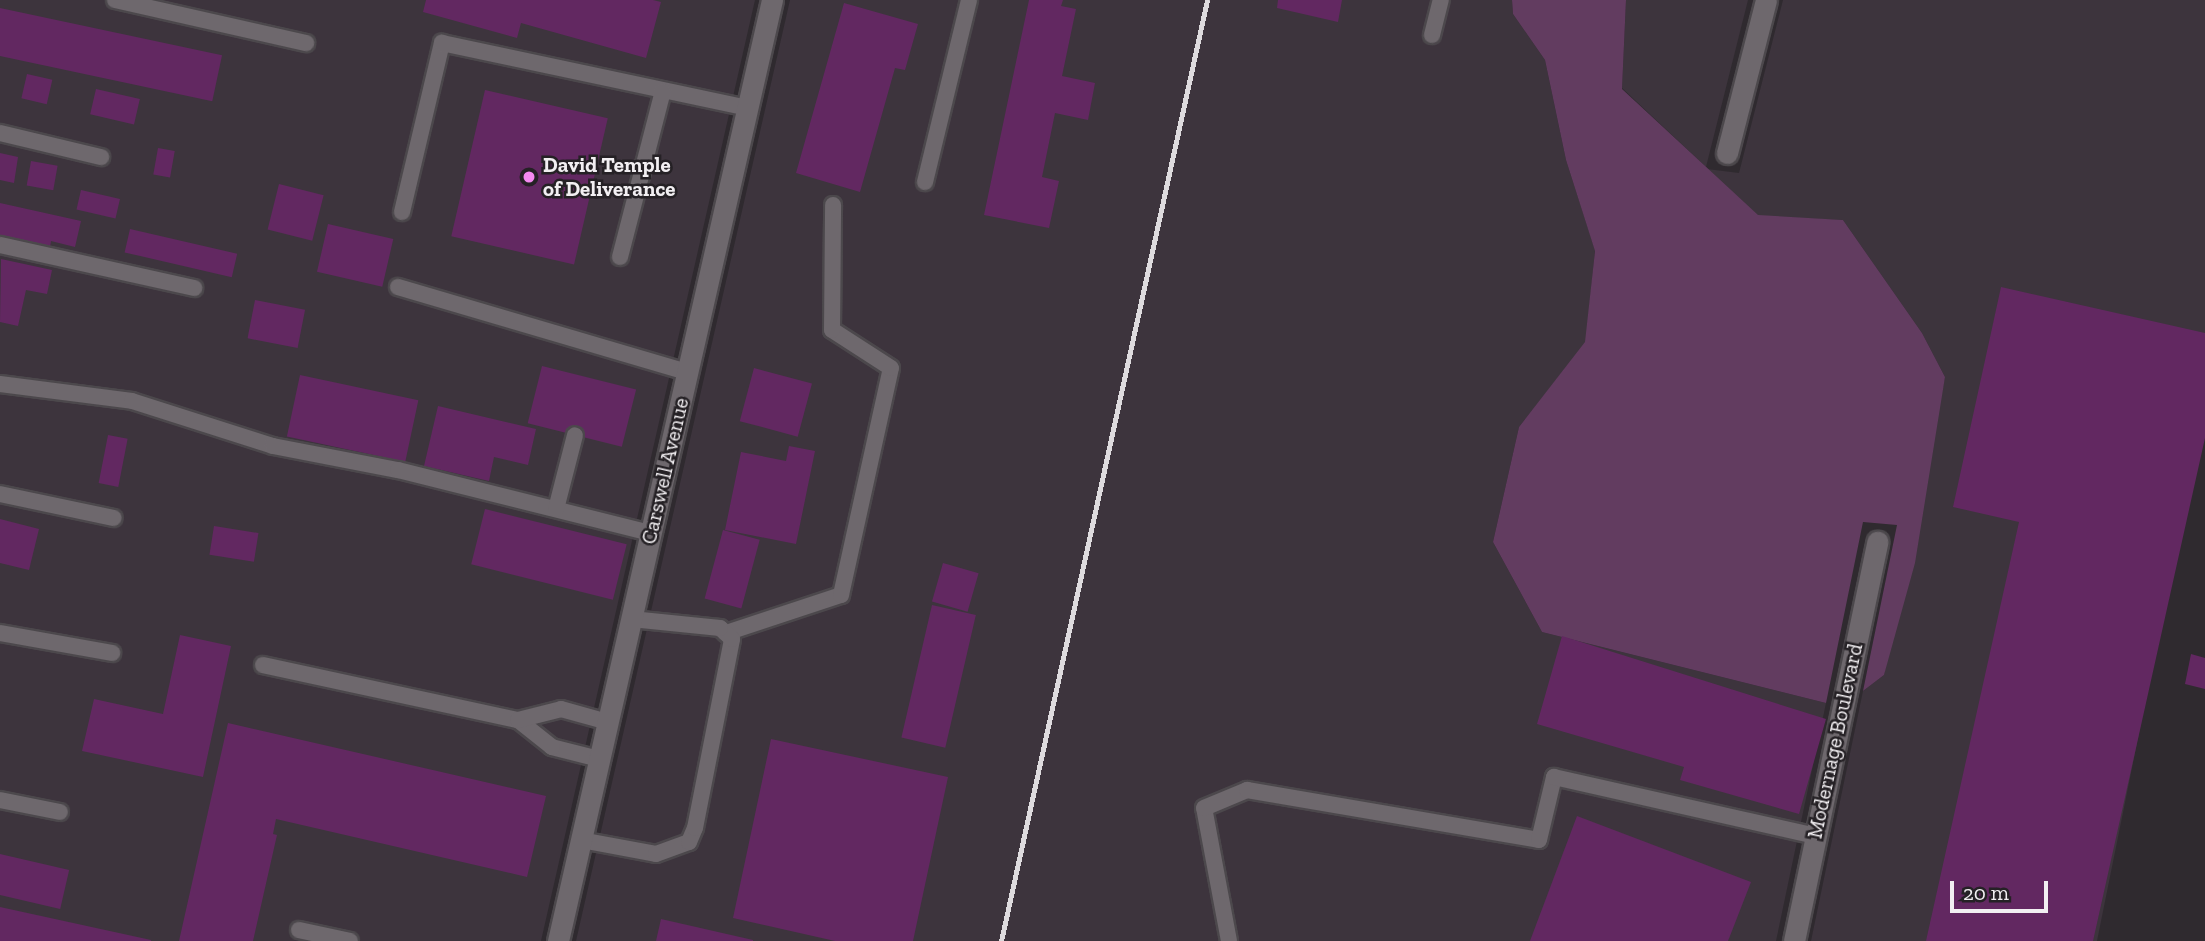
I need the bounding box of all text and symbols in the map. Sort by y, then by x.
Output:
place label: David Temple of Deliverance [543,152,675,202]
marker: David Temple of Deliverance [521,169,537,185]
street label: Carswell Avenue [636,395,694,547]
street label: Modernage Boulevard [1802,641,1868,841]
scale bar [1953,867,2051,911]
text: 20 m [1963,880,2009,905]

